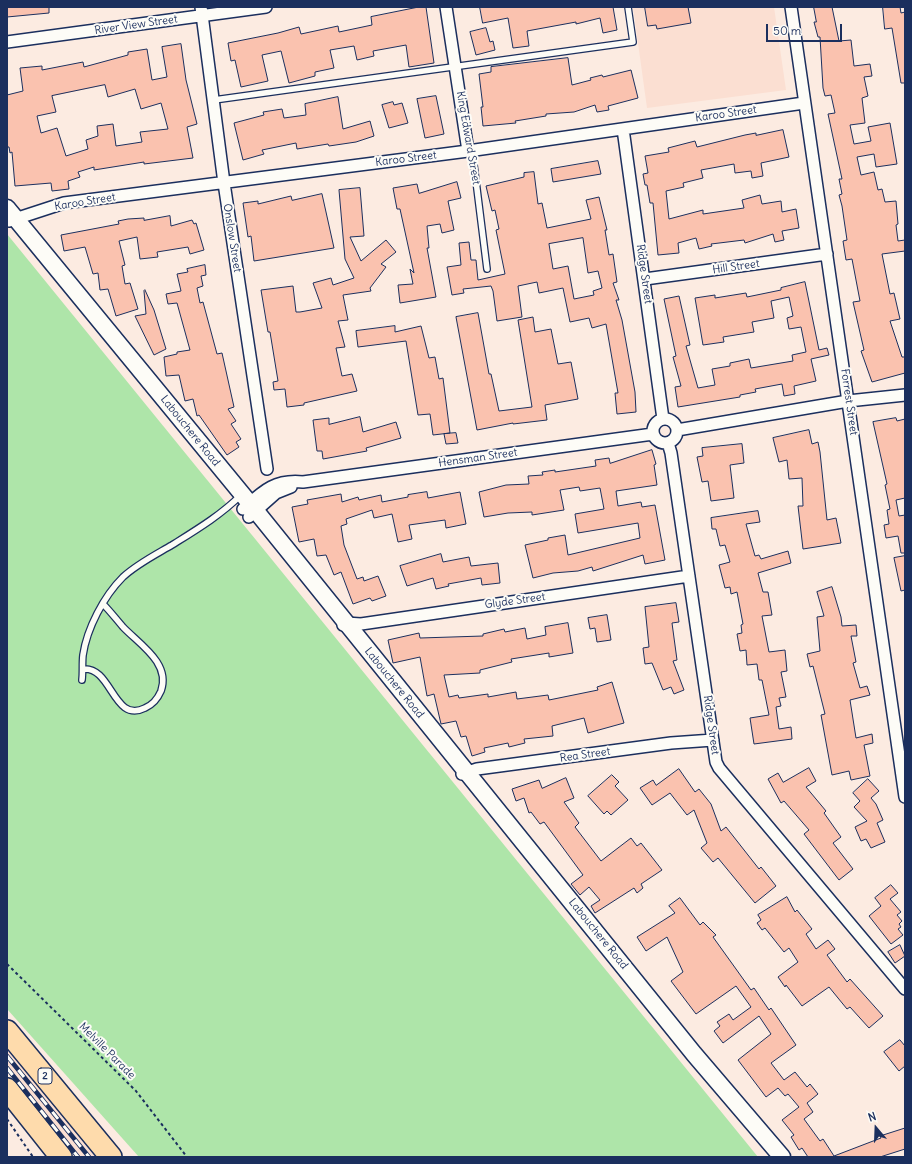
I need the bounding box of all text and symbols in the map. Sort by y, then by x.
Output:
street label: River View Street [94,13,178,37]
scale bar [768,16,844,42]
text: 50 m [773,23,801,38]
street label: King Edward Street [453,90,483,186]
street label: Karoo Street [695,103,757,125]
street label: Karoo Street [375,149,437,169]
street label: Karoo Street [53,191,117,213]
street label: Onslow Street [220,203,244,273]
street label: Ridge Street [633,243,655,305]
street label: Hill Street [712,257,760,277]
street label: Forrest Street [838,368,860,436]
street label: Labouchere Road [157,393,223,469]
street label: Hensman Street [438,446,518,470]
street label: Glyde Street [484,590,546,612]
street label: Labouchere Road [361,645,427,721]
street label: Ridge Street [700,694,722,756]
street label: Rea Street [559,745,611,765]
street label: Labouchere Road [565,896,631,972]
street label: Melville Parade [76,1020,138,1082]
road number: 2 [38,1068,52,1084]
north arrow [856,1108,896,1148]
text: N [866,1109,878,1125]

